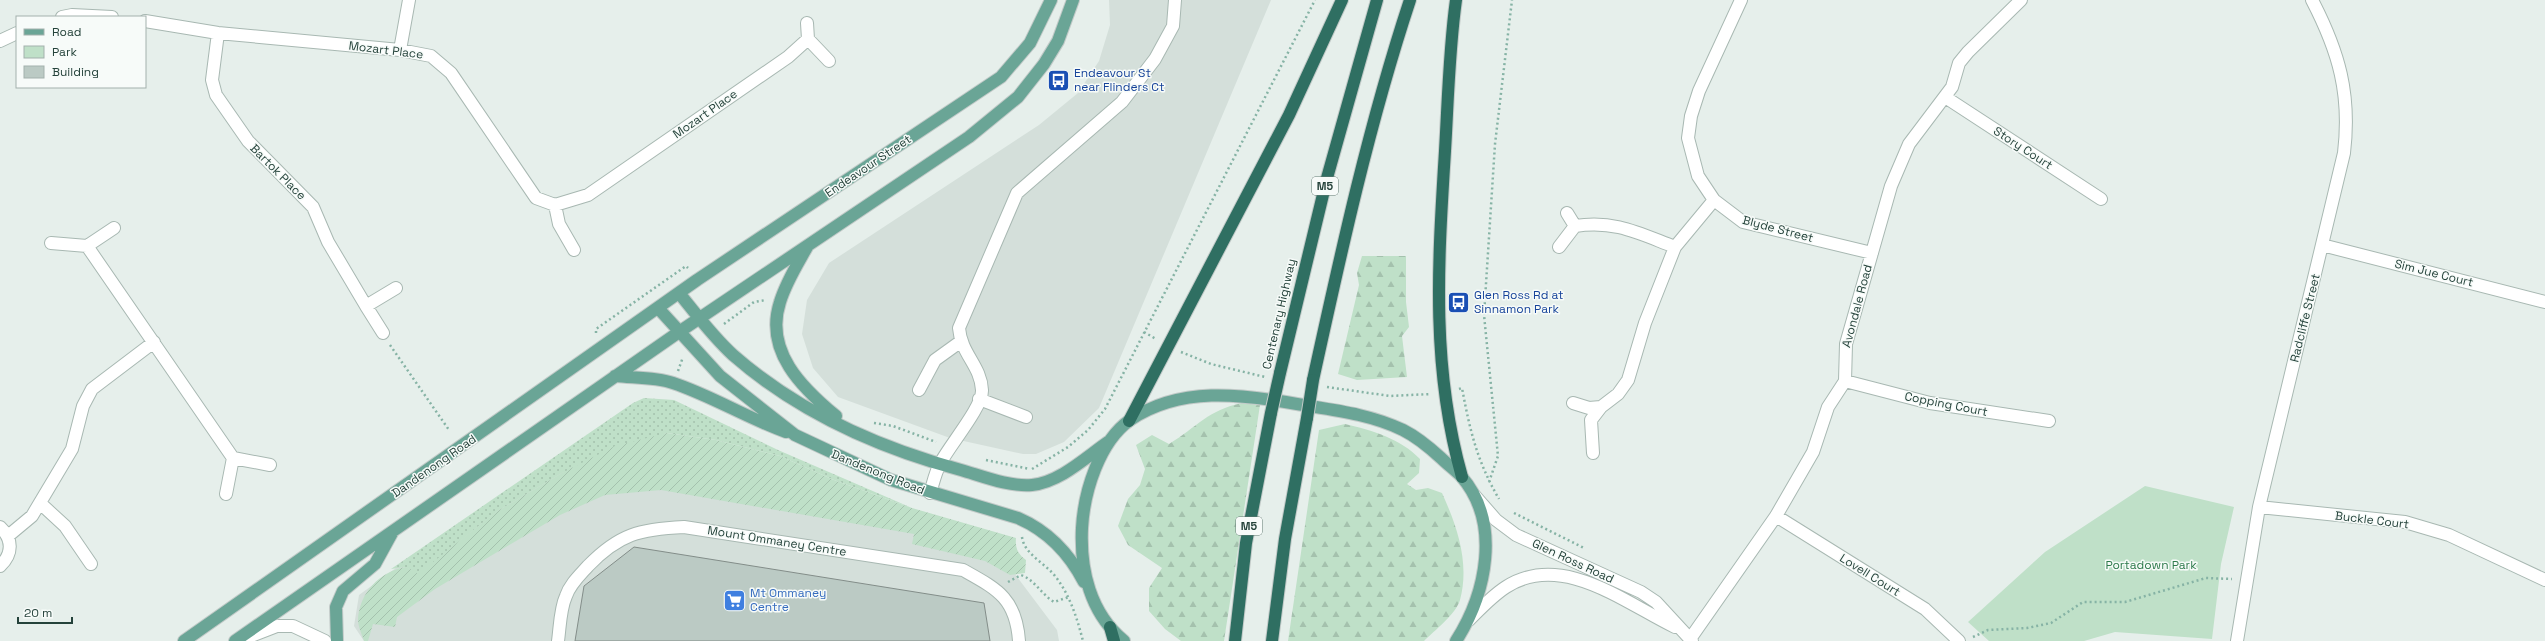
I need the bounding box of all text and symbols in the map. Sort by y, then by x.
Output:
legend [16,16,146,88]
text: Road [52,24,81,40]
street label: Mozart Place [348,37,424,63]
text: Park [52,44,77,60]
text: Building [52,64,99,80]
place label: Endeavour St near Flinders Ct [1074,65,1165,95]
bus stop icon: Endeavour St near Flinders Ct [1046,67,1072,93]
street label: Mozart Place [670,86,740,142]
street label: Story Court [1990,123,2056,173]
street label: Endeavour Street [822,131,914,201]
street label: Bartok Place [247,141,309,203]
road number: M5 [1312,177,1338,195]
street label: Blyde Street [1741,212,1815,246]
street label: Sim Jue Court [2393,255,2475,291]
street label: Centenary Highway [1258,257,1300,371]
street label: Avondale Road [1838,263,1876,349]
street label: Radcliffe Street [2286,272,2324,364]
place label: Glen Ross Rd at Sinnamon Park [1474,287,1564,317]
bus stop icon: Glen Ross Rd at Sinnamon Park [1445,289,1471,315]
street label: Copping Court [1903,388,1989,420]
street label: Dandenong Road [389,431,479,501]
street label: Dandenong Road [829,446,927,498]
street label: Buckle Court [2334,508,2410,532]
road number: M5 [1236,517,1262,535]
street label: Mount Ommaney Centre [706,522,848,560]
street label: Glen Ross Road [1529,535,1617,587]
street label: Lovell Court [1837,550,1903,600]
park label: Portadown Park [2105,557,2197,573]
place label: Mt Ommaney Centre [750,585,826,615]
supermarket icon: Mt Ommaney Centre [721,587,747,613]
scale bar [18,599,72,625]
text: 20 m [24,605,52,621]

